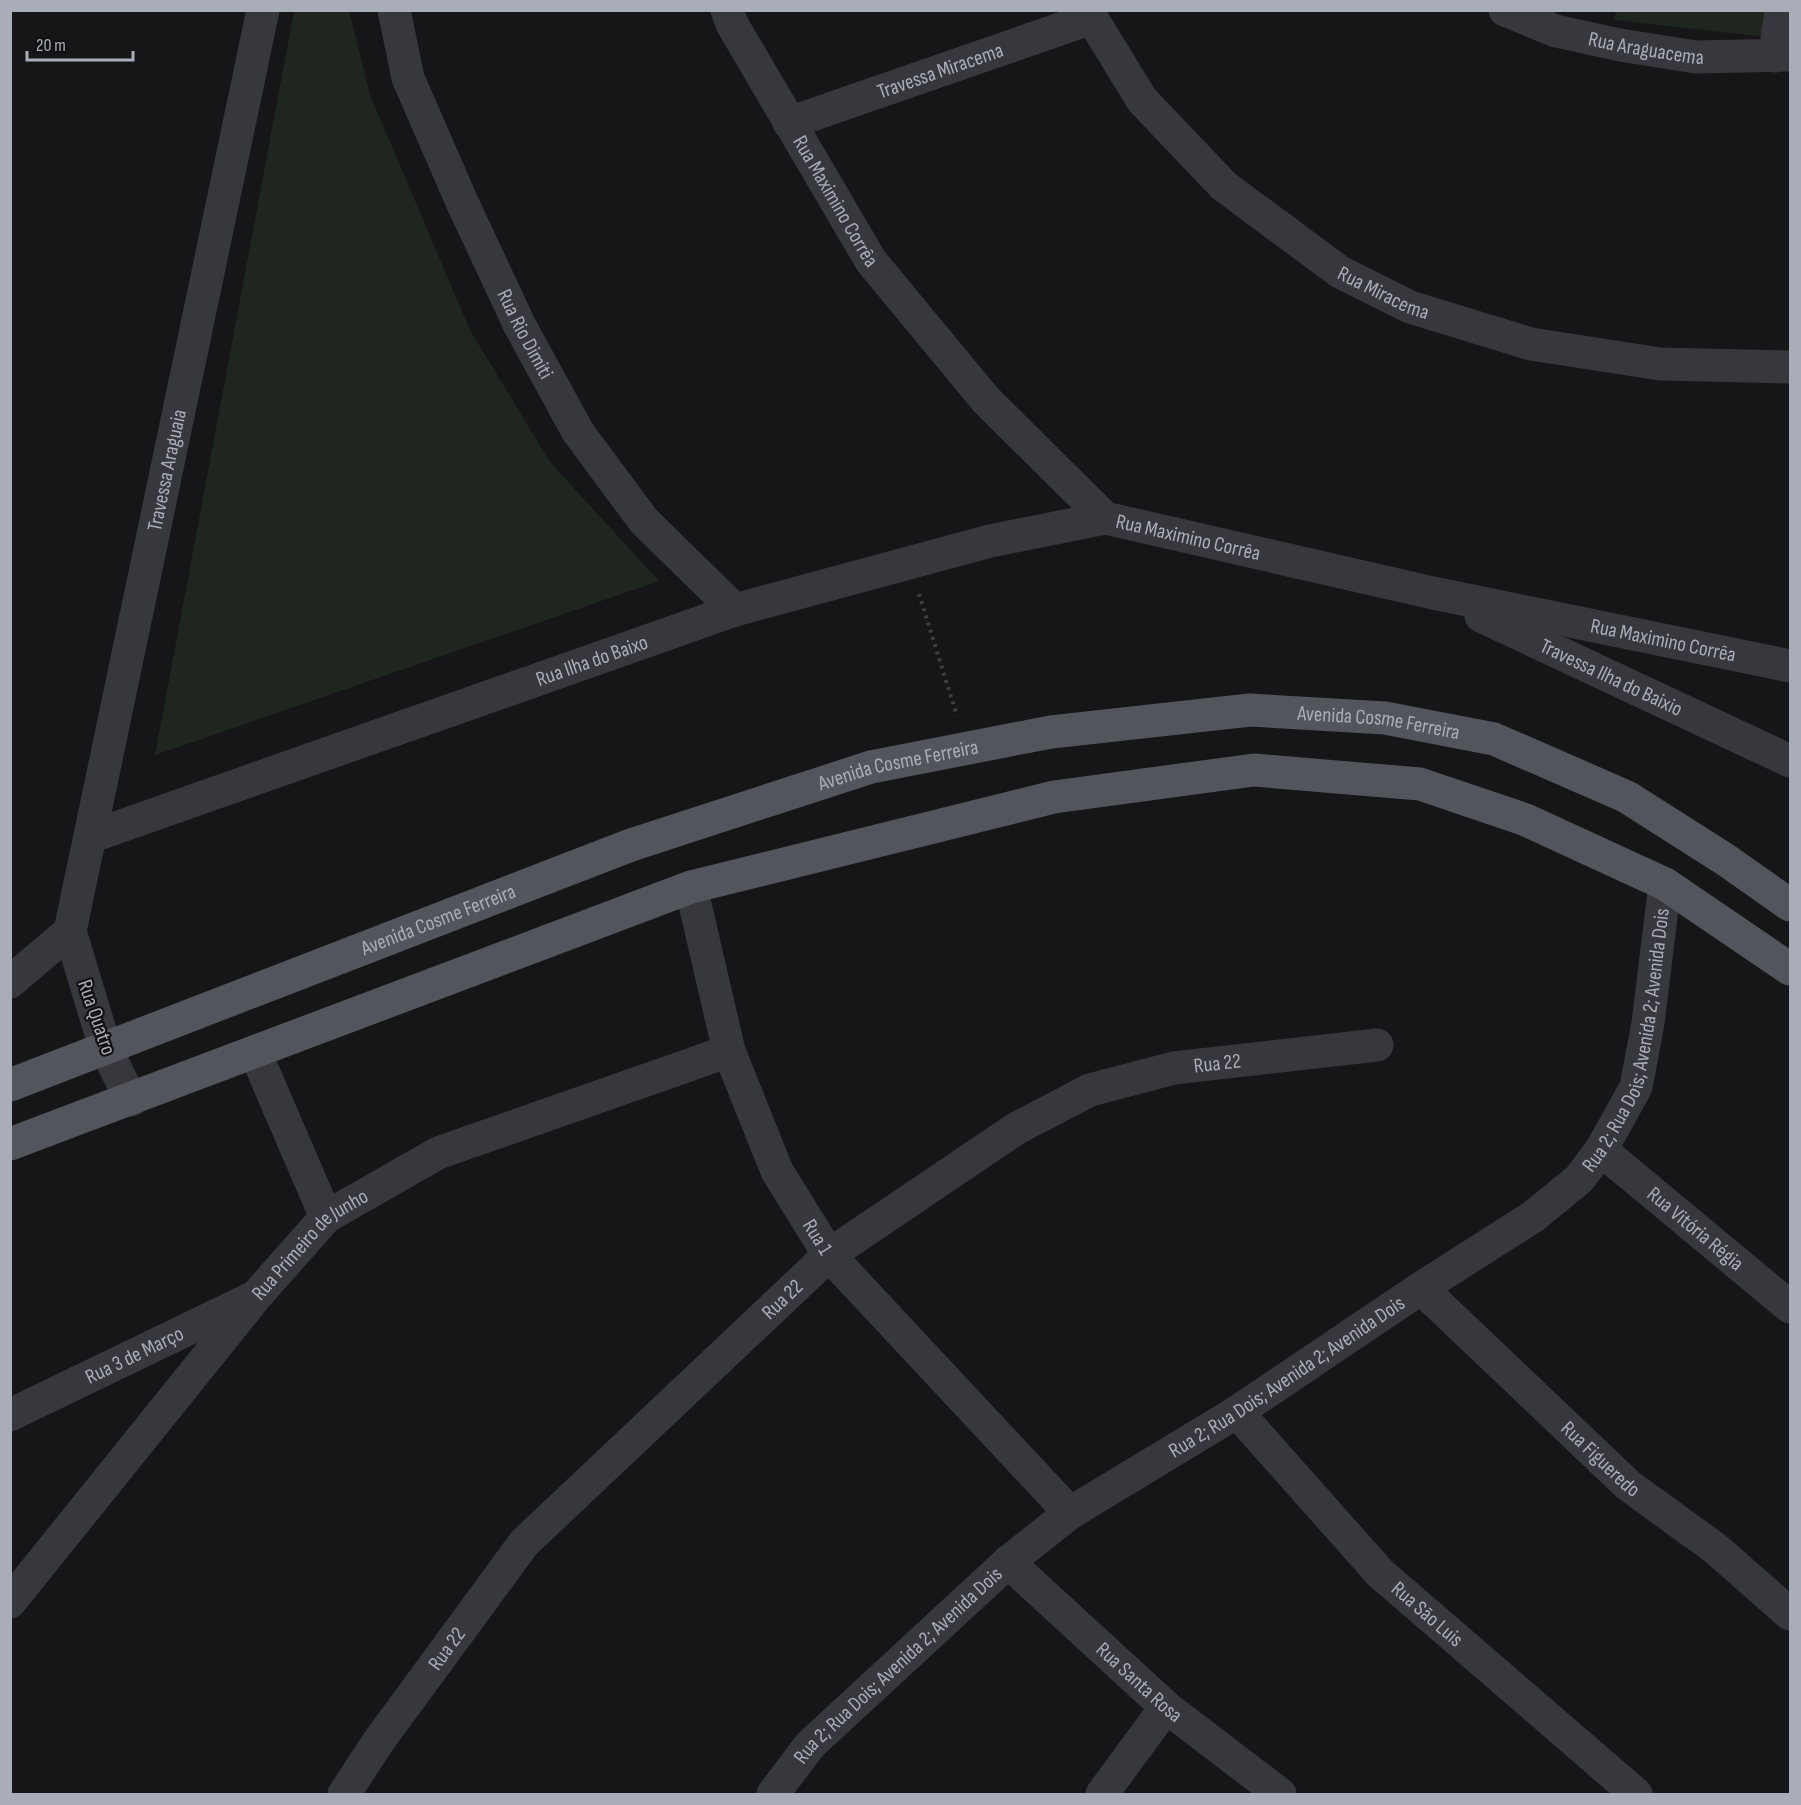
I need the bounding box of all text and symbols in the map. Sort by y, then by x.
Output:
scale bar [27,24,134,62]
street label: Rua Araguacema [1586,26,1704,70]
text: 20 m [36,35,66,56]
street label: Travessa Miracema [874,38,1007,104]
street label: Rua Maximino Corrêa [787,131,883,273]
street label: Rua Miracema [1333,261,1432,325]
street label: Rua Rio Dimiti [492,285,558,383]
street label: Travessa Araguaia [142,407,192,533]
street label: Rua Maximino Corrêa [1113,509,1263,566]
street label: Rua Maximino Corrêa [1588,614,1738,668]
street label: Rua Ilha do Baixo [533,630,651,692]
street label: Travessa Ilha do Baixio [1536,633,1686,722]
street label: Avenida Cosme Ferreira [1296,701,1462,745]
street label: Avenida Cosme Ferreira [814,734,980,797]
street label: Avenida Cosme Ferreira [356,879,519,962]
street label: Rua 2; Rua Dois; Avenida 2; Avenida Dois [1577,907,1675,1177]
street label: Rua Quatro [72,976,121,1058]
street label: Rua 22 [1192,1049,1242,1079]
street label: Rua Vitória Régia [1642,1182,1749,1276]
street label: Rua Primeiro de Junho [246,1184,373,1305]
street label: Rua 1 [797,1215,838,1260]
street label: Rua 22 [757,1274,808,1325]
street label: Rua 2; Rua Dois; Avenida 2; Avenida Dois [1164,1291,1410,1463]
street label: Rua 3 de Março [81,1321,188,1390]
street label: Rua Figueredo [1556,1416,1645,1503]
street label: Rua 2; Rua Dois; Avenida 2; Avenida Dois [788,1562,1008,1769]
street label: Rua São Luis [1386,1576,1468,1652]
street label: Rua 22 [423,1622,471,1675]
street label: Rua Santa Rosa [1091,1637,1187,1728]

